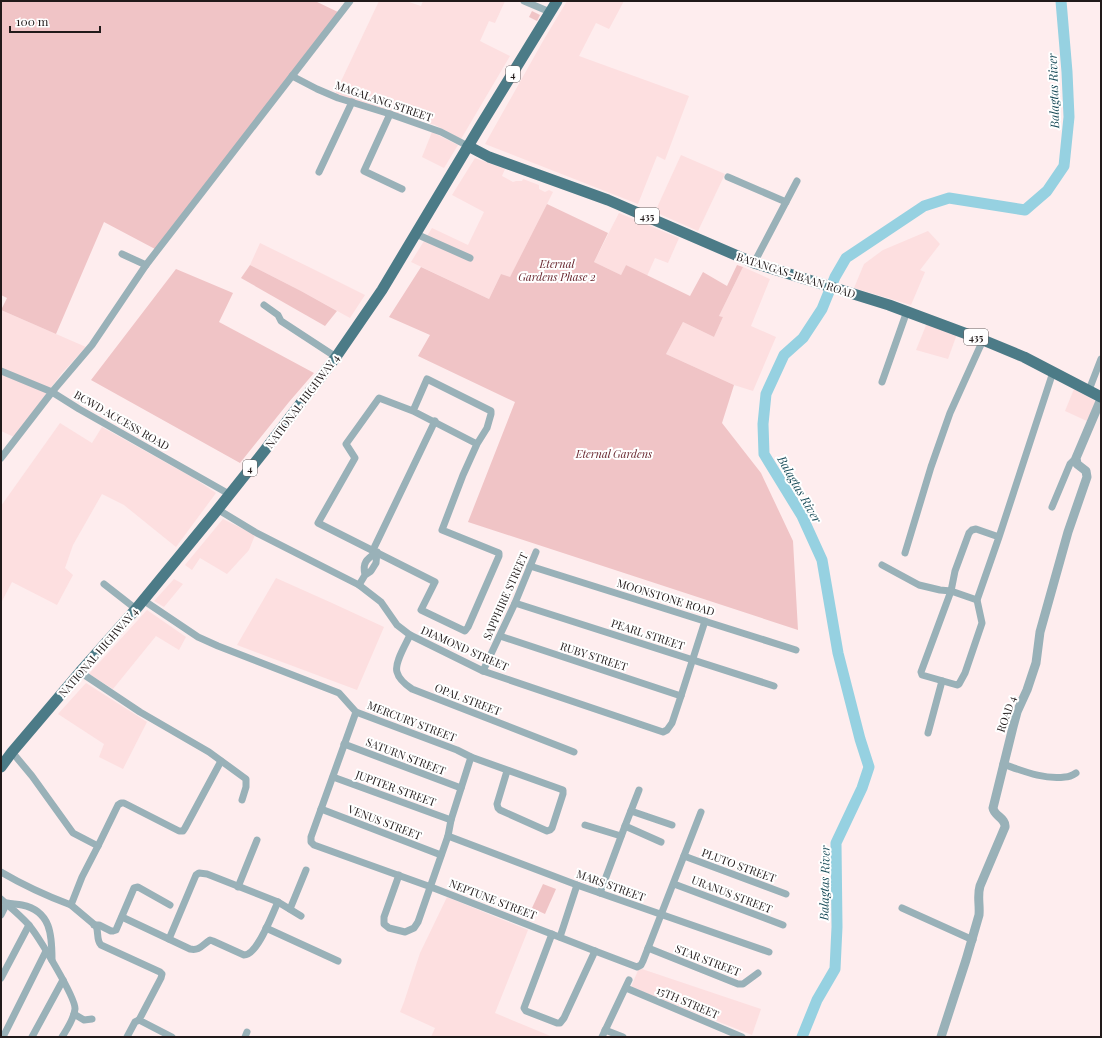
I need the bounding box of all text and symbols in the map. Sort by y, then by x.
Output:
scale bar [10,8,100,34]
text: 100 m [16,13,49,29]
water label: Balagtas River [1044,52,1062,130]
road number: 4 [506,66,520,82]
street label: MAGALANG STREET [333,77,435,125]
road number: 435 [635,208,659,224]
street label: BATANGAS-IBAAN ROAD [735,249,857,301]
park label: Eternal Gardens Phase 2 [518,256,596,284]
road number: 435 [964,329,988,345]
street label: NATIONAL HIGHWAY 4 [262,350,343,451]
street label: BCWD ACCESS ROAD [72,387,172,453]
park label: Eternal Gardens [575,446,653,461]
water label: Balagtas River [774,452,826,526]
road number: 4 [243,460,257,476]
street label: SAPPHIRE STREET [479,550,531,642]
street label: MOONSTONE ROAD [615,575,717,619]
street label: NATIONAL HIGHWAY 4 [55,604,141,700]
street label: PEARL STREET [609,615,687,653]
street label: DIAMOND STREET [419,622,511,674]
street label: RUBY STREET [558,638,630,674]
street label: OPAL STREET [433,679,504,719]
street label: ROAD 4 [993,693,1019,734]
street label: MERCURY STREET [365,697,459,745]
street label: SATURN STREET [364,734,448,778]
street label: JUPITER STREET [353,766,438,810]
street label: VENUS STREET [345,801,424,843]
water label: Balagtas River [815,844,833,922]
street label: PLUTO STREET [700,845,778,885]
street label: MARS STREET [574,866,648,904]
street label: URANUS STREET [689,872,775,916]
street label: NEPTUNE STREET [447,875,539,923]
street label: STAR STREET [673,941,743,979]
street label: 15TH STREET [654,982,722,1022]

